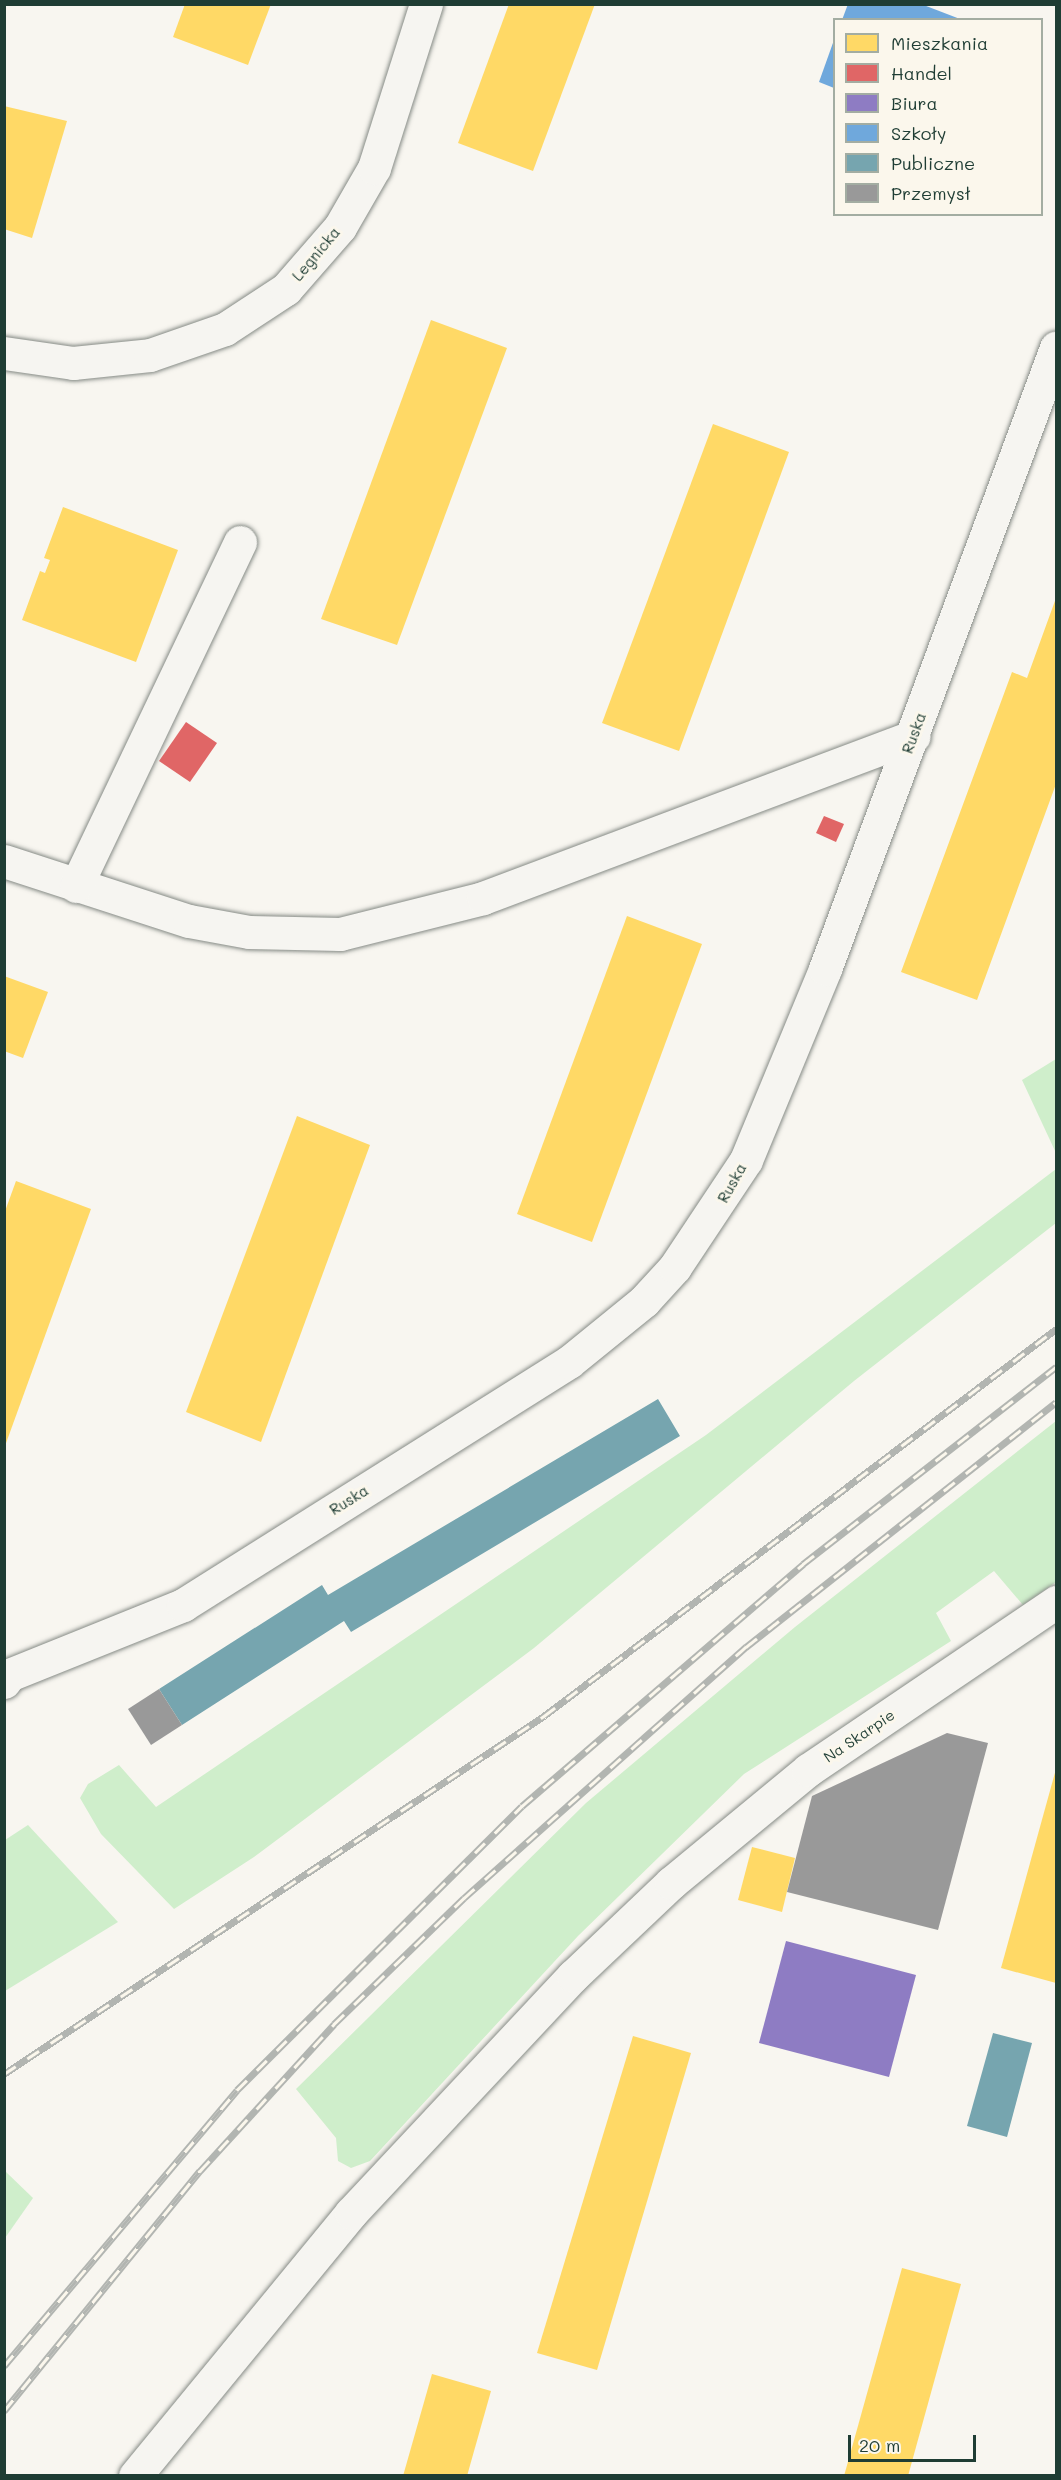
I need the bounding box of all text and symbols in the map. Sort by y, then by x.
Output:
legend [833,18,1043,216]
text: Mieszkania [891,31,988,55]
text: Handel [891,61,952,85]
text: Biura [891,91,938,115]
text: Szkoły [891,121,946,145]
text: Publiczne [891,151,975,175]
text: Przemysł [891,181,970,205]
street label: Legnicka [288,223,344,285]
street label: Ruska [898,710,930,756]
street label: Ruska [714,1160,750,1206]
street label: Ruska [326,1481,372,1519]
street label: Na Skarpie [820,1706,898,1766]
scale bar [851,2423,978,2461]
text: 20 m [859,2433,900,2457]

